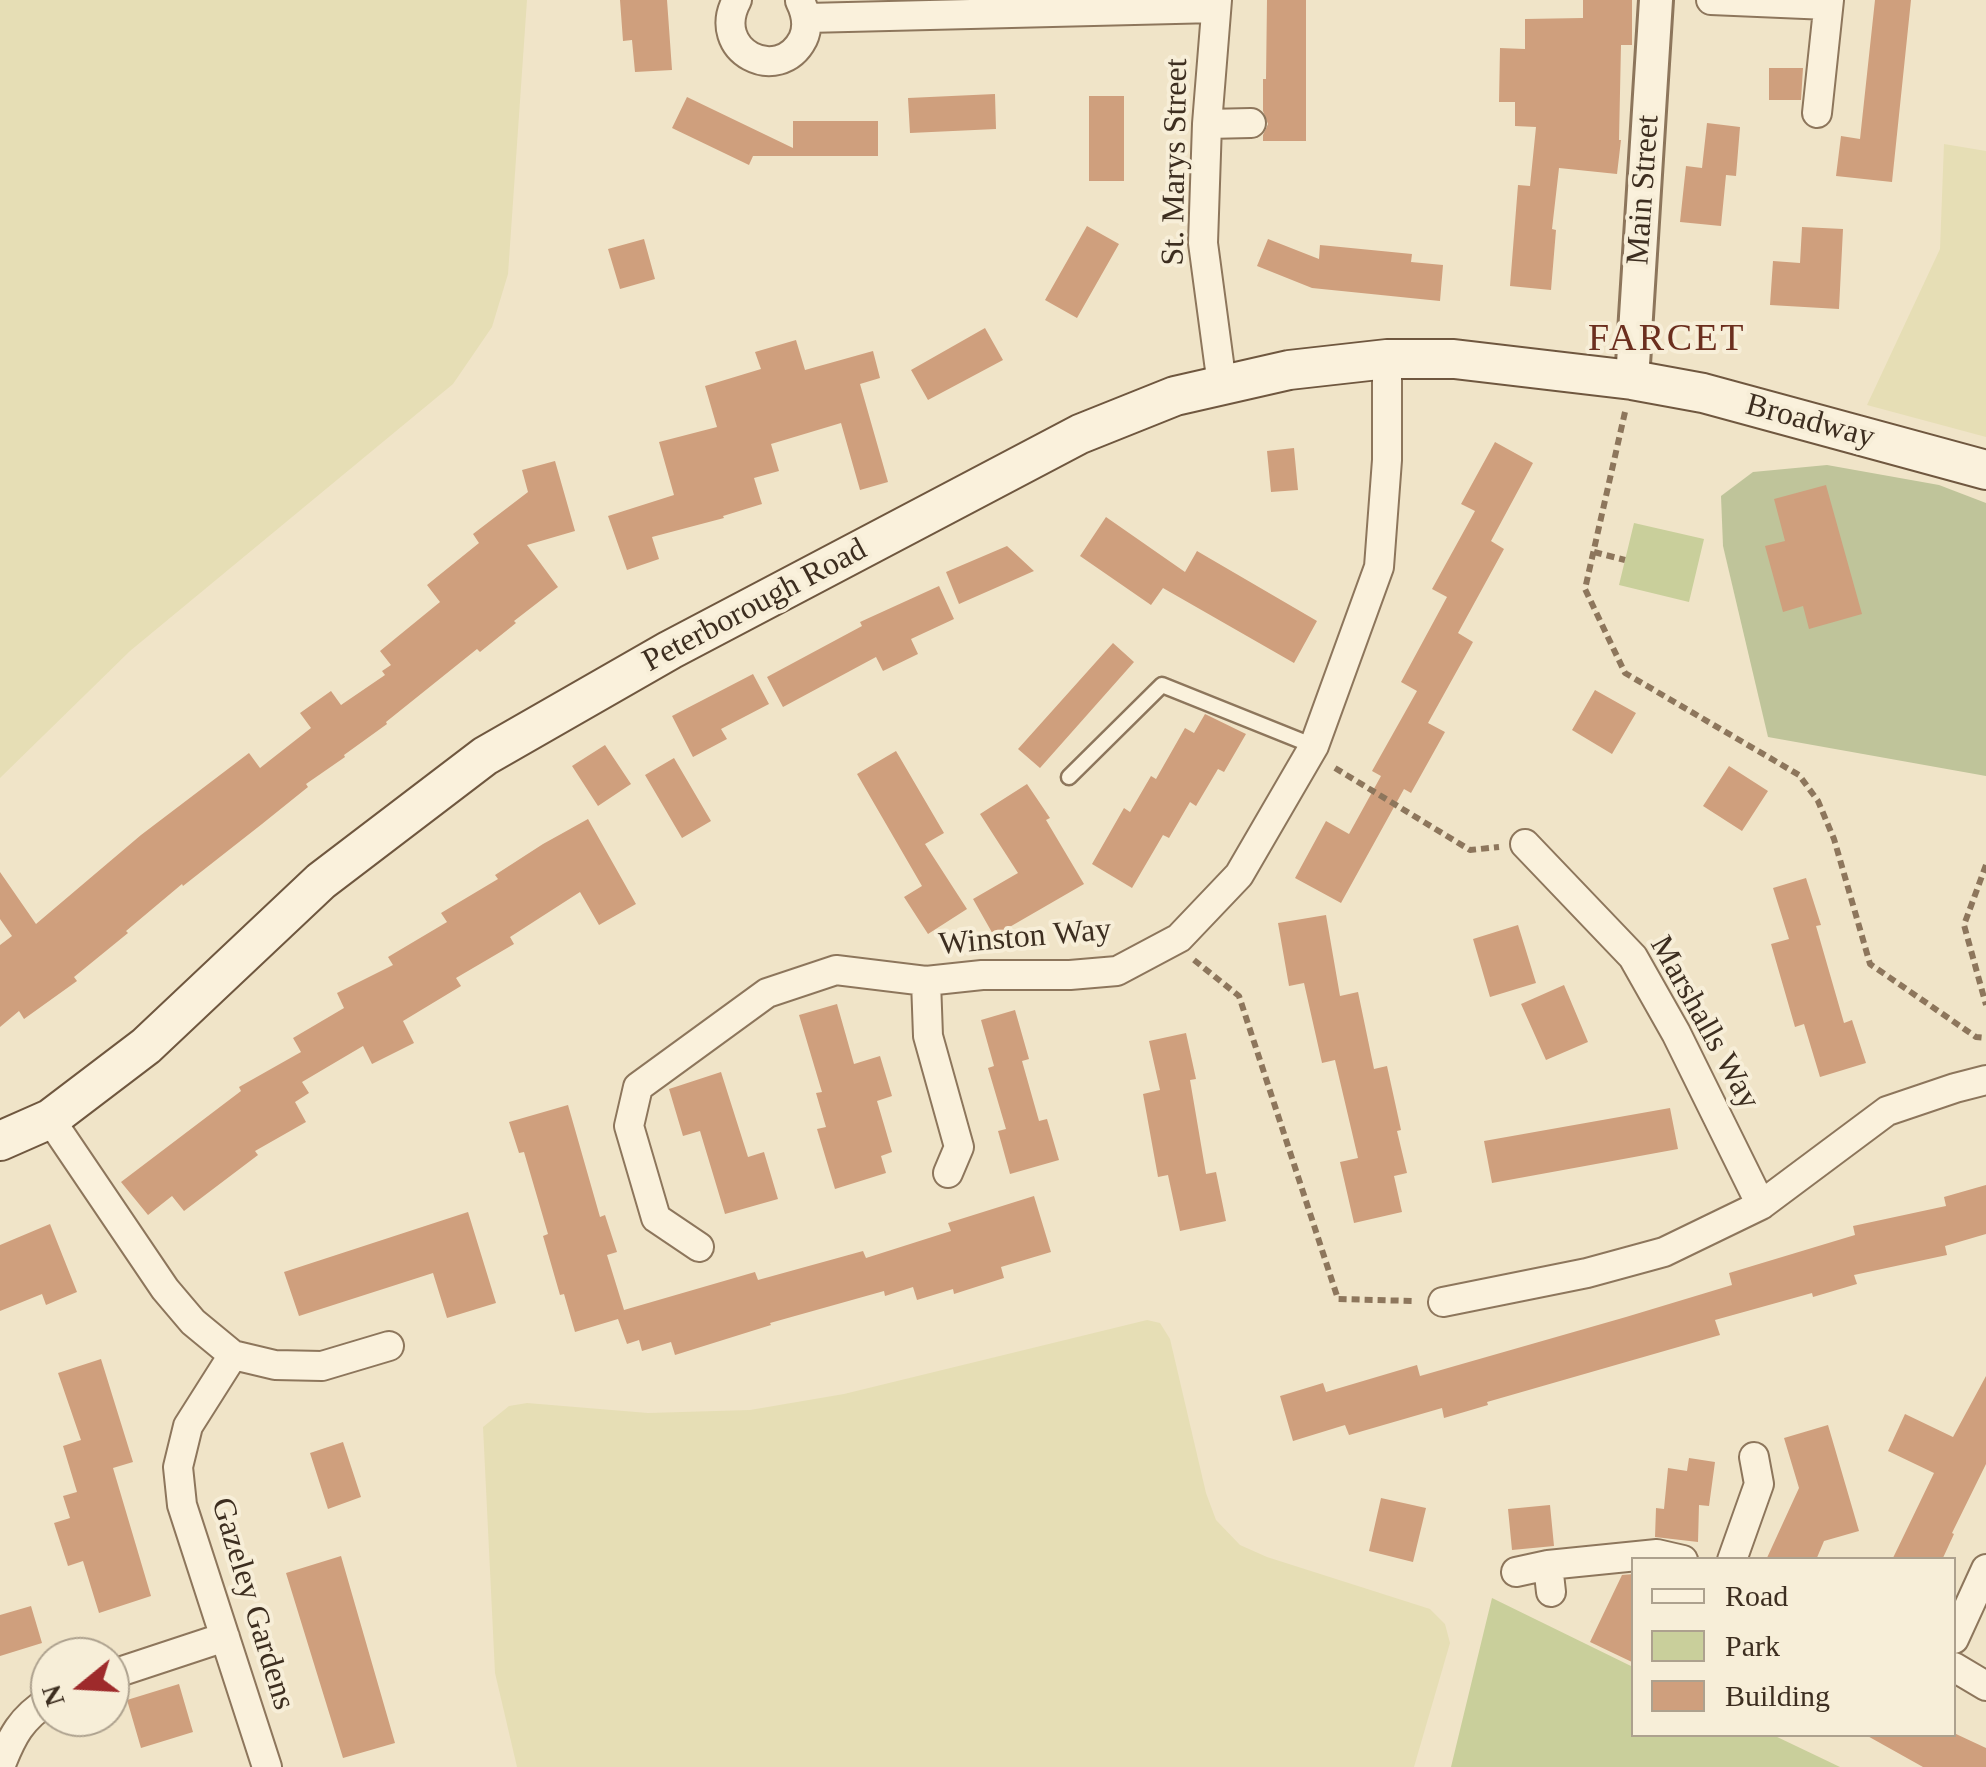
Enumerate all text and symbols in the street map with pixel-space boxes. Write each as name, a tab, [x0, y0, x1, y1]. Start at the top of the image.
street label: St. Marys Street	[1155, 58, 1197, 266]
street label: Main Street	[1620, 114, 1668, 266]
district label: FARCET	[1588, 317, 1746, 363]
street label: Broadway	[1742, 386, 1878, 458]
street label: Peterborough Road	[637, 531, 873, 681]
street label: Winston Way	[937, 911, 1113, 965]
street label: Marshalls Way	[1641, 930, 1767, 1116]
street label: Gazeley Gardens	[202, 1493, 302, 1715]
legend	[1631, 1557, 1956, 1737]
text: Road	[1725, 1579, 1788, 1612]
text: Park	[1725, 1629, 1780, 1662]
north arrow	[30, 1637, 130, 1737]
text: Building	[1725, 1679, 1830, 1712]
text: N	[35, 1681, 71, 1710]

